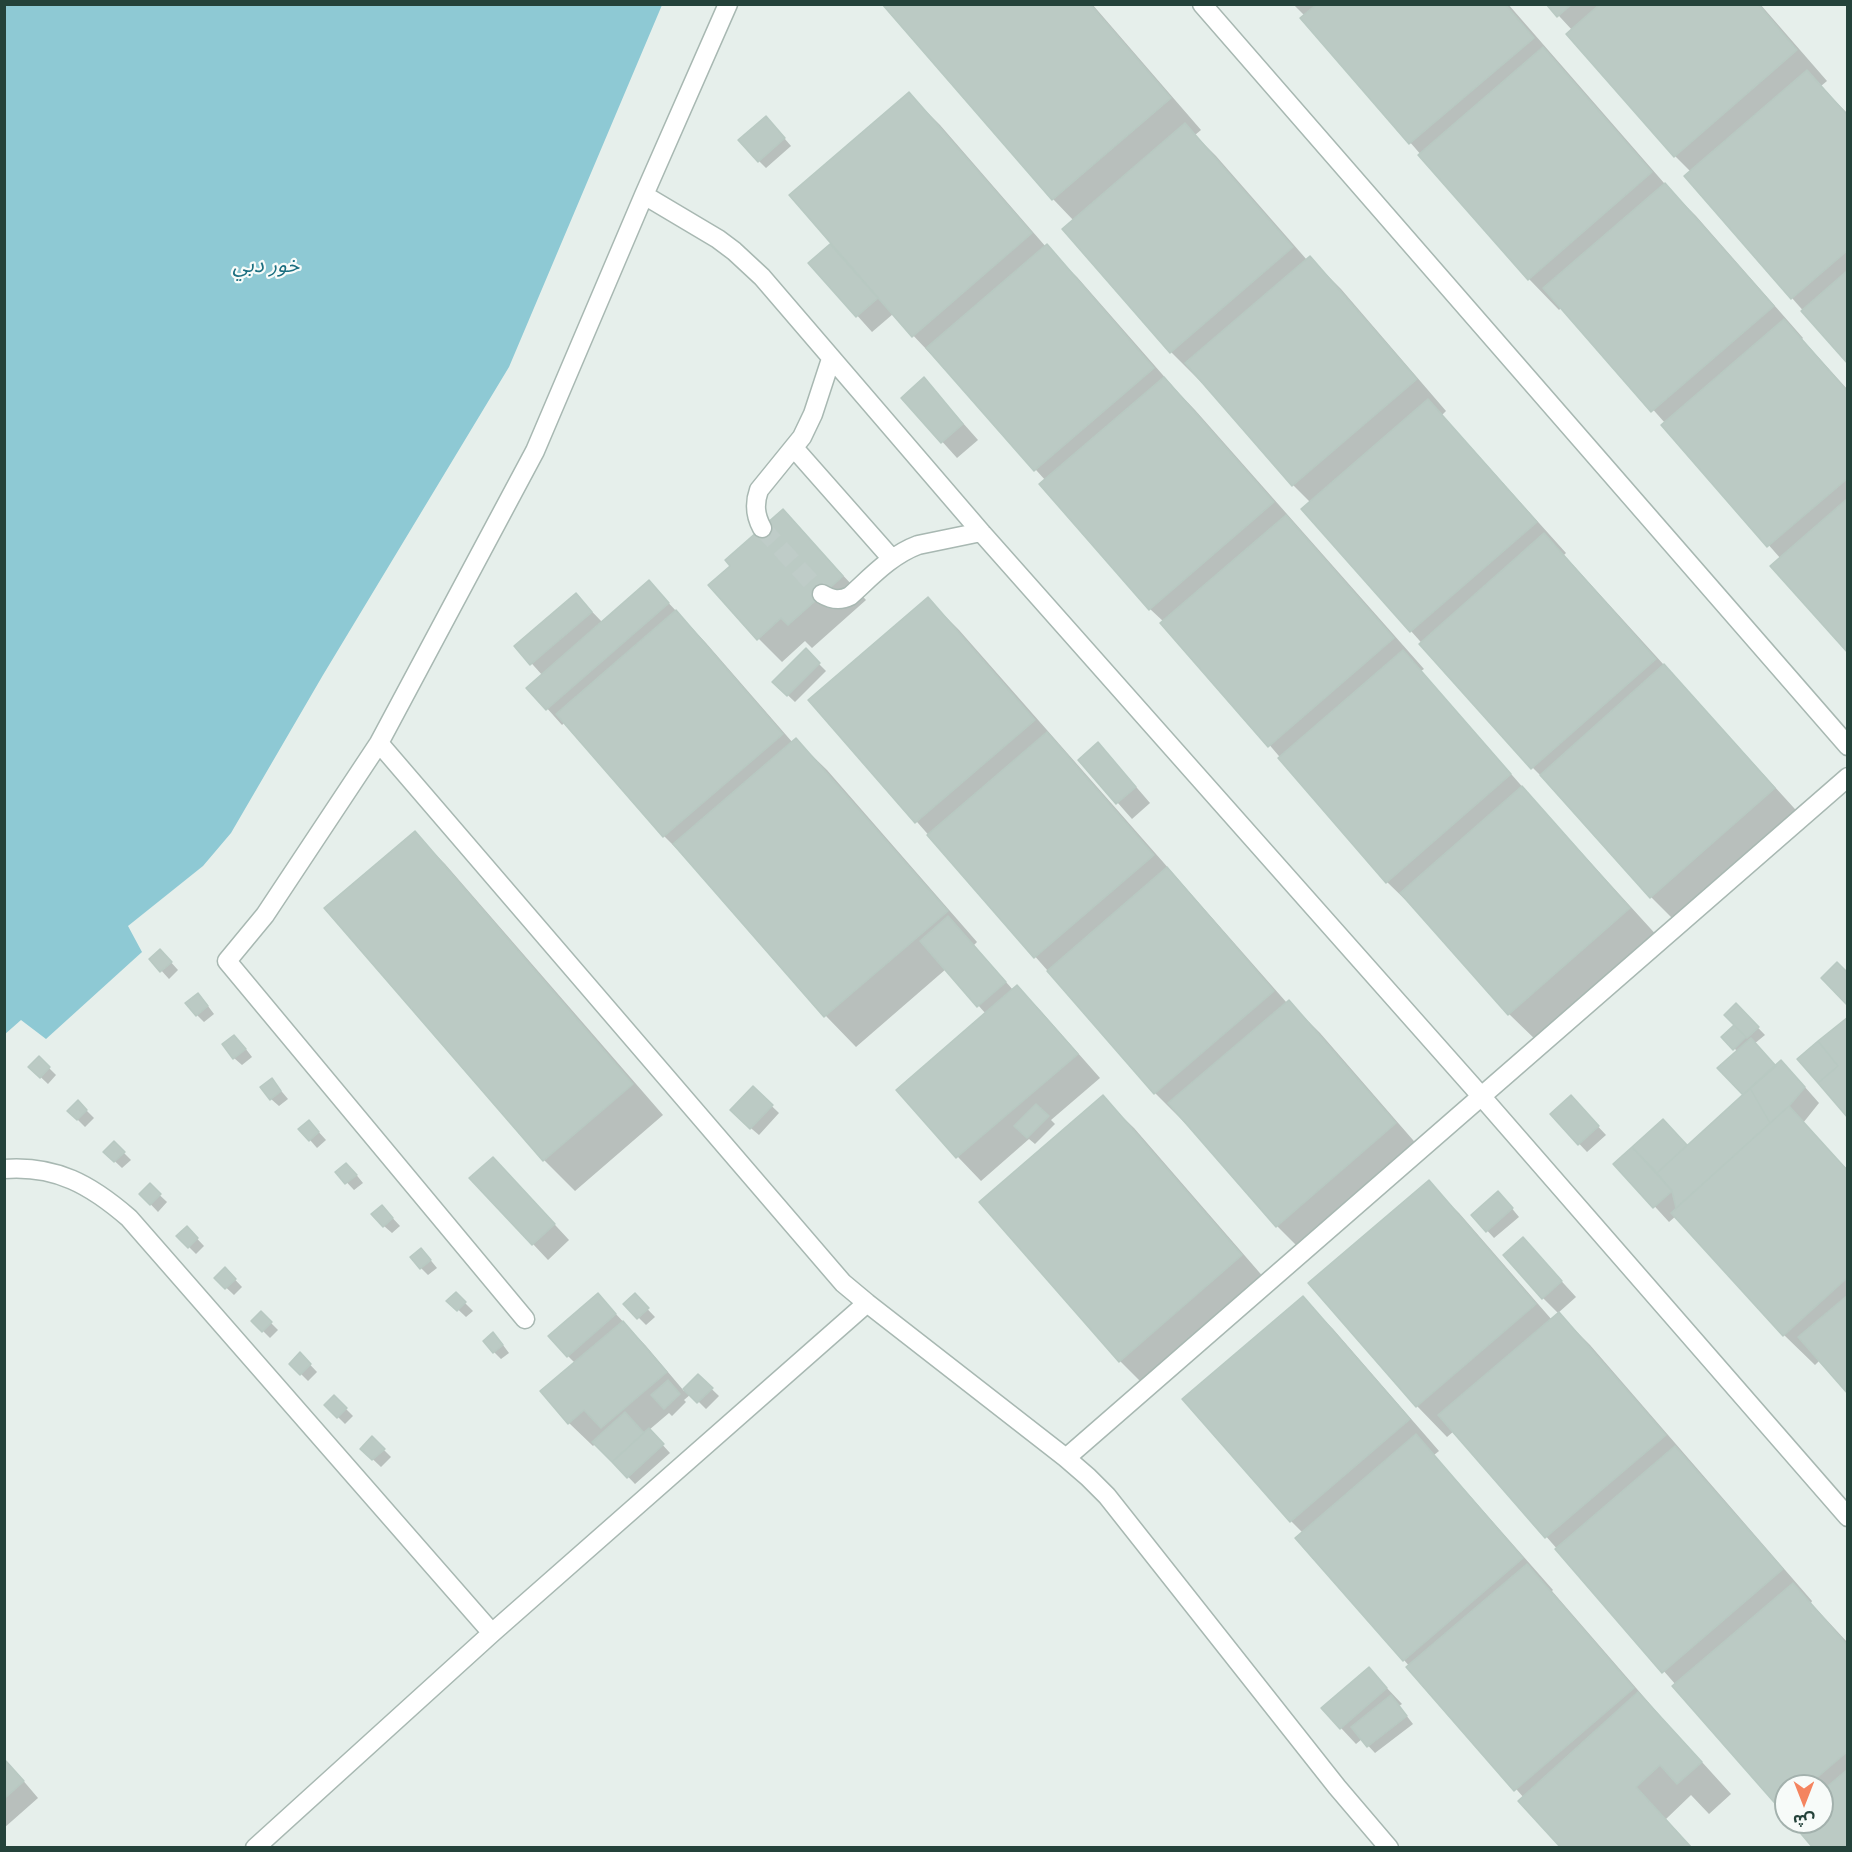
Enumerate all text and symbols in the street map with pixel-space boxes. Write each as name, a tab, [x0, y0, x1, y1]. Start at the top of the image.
water label: خور دبي	[233, 253, 299, 279]
north arrow	[1774, 1774, 1834, 1834]
text: ش	[1793, 1812, 1815, 1829]

